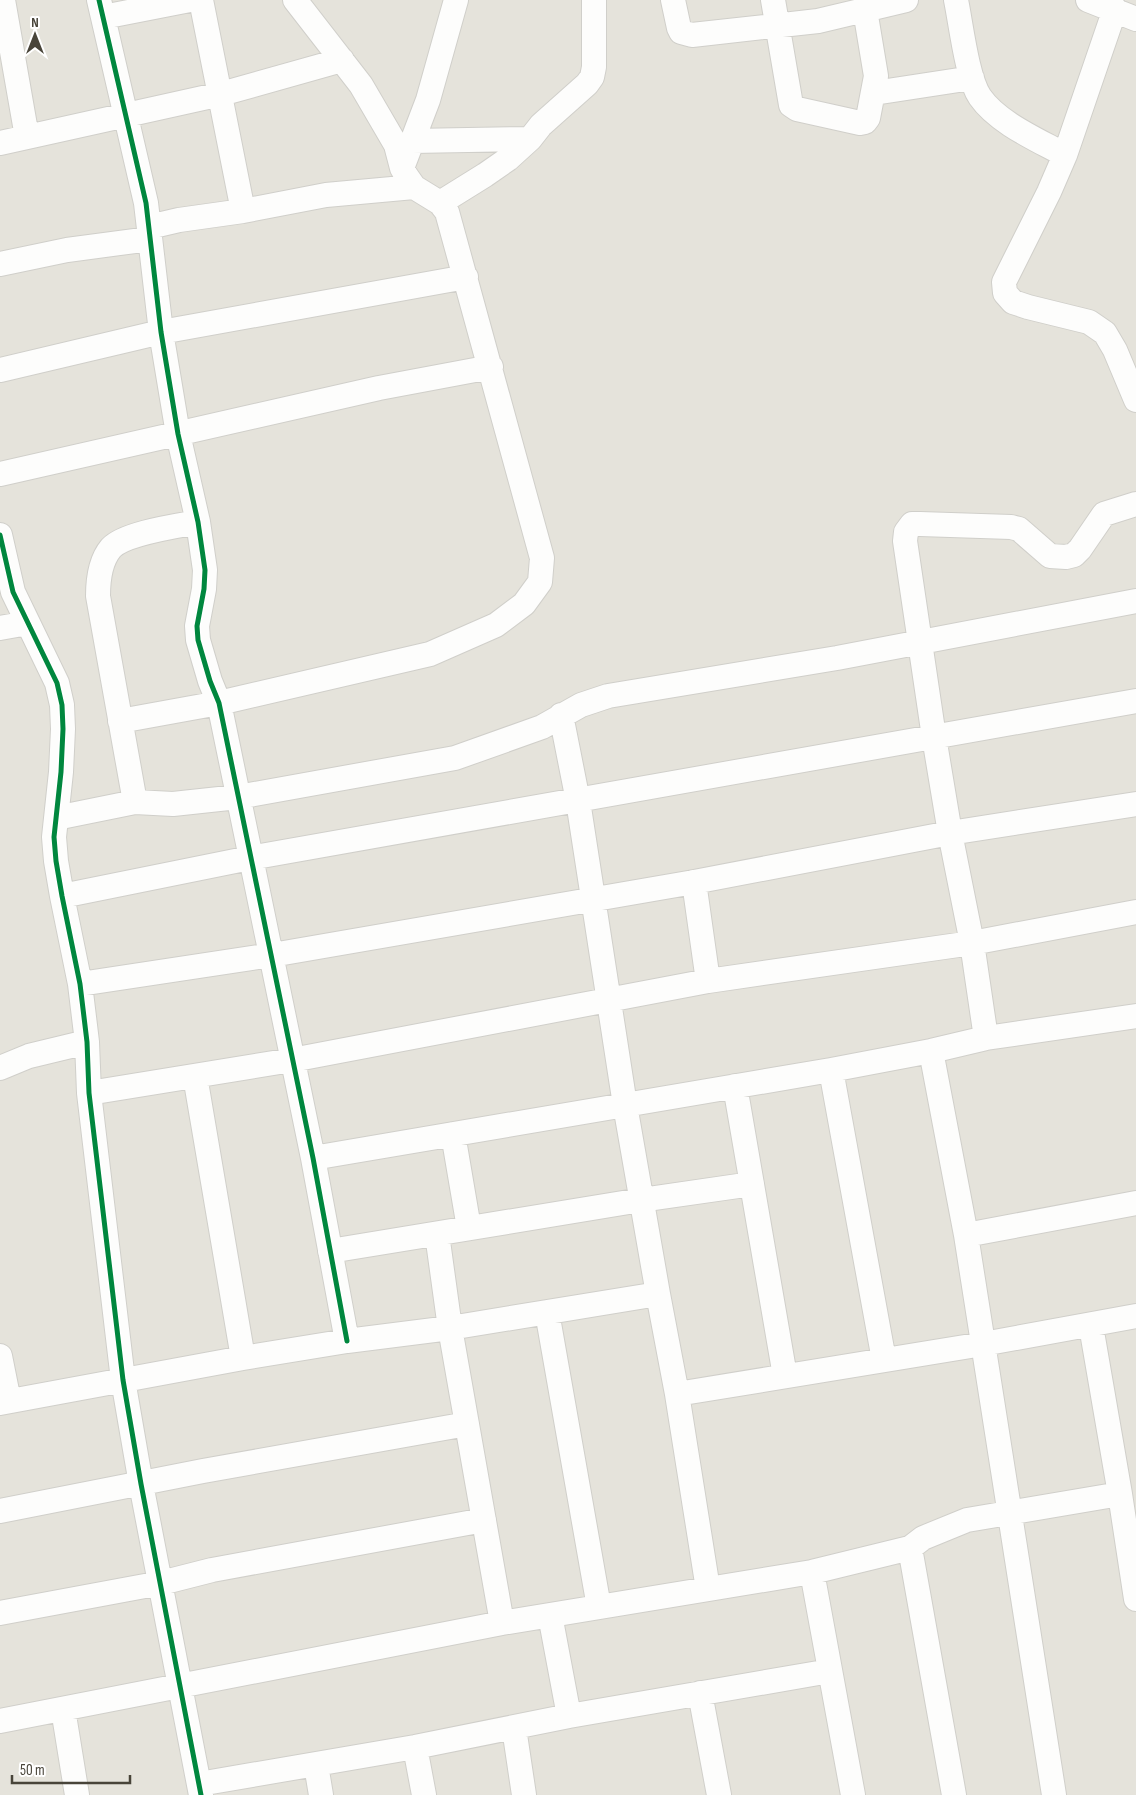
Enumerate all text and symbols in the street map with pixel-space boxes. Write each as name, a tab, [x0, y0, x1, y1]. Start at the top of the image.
north arrow	[10, 10, 60, 60]
text: N	[31, 14, 39, 31]
scale bar	[12, 1752, 130, 1784]
text: 50 m	[20, 1761, 45, 1780]

